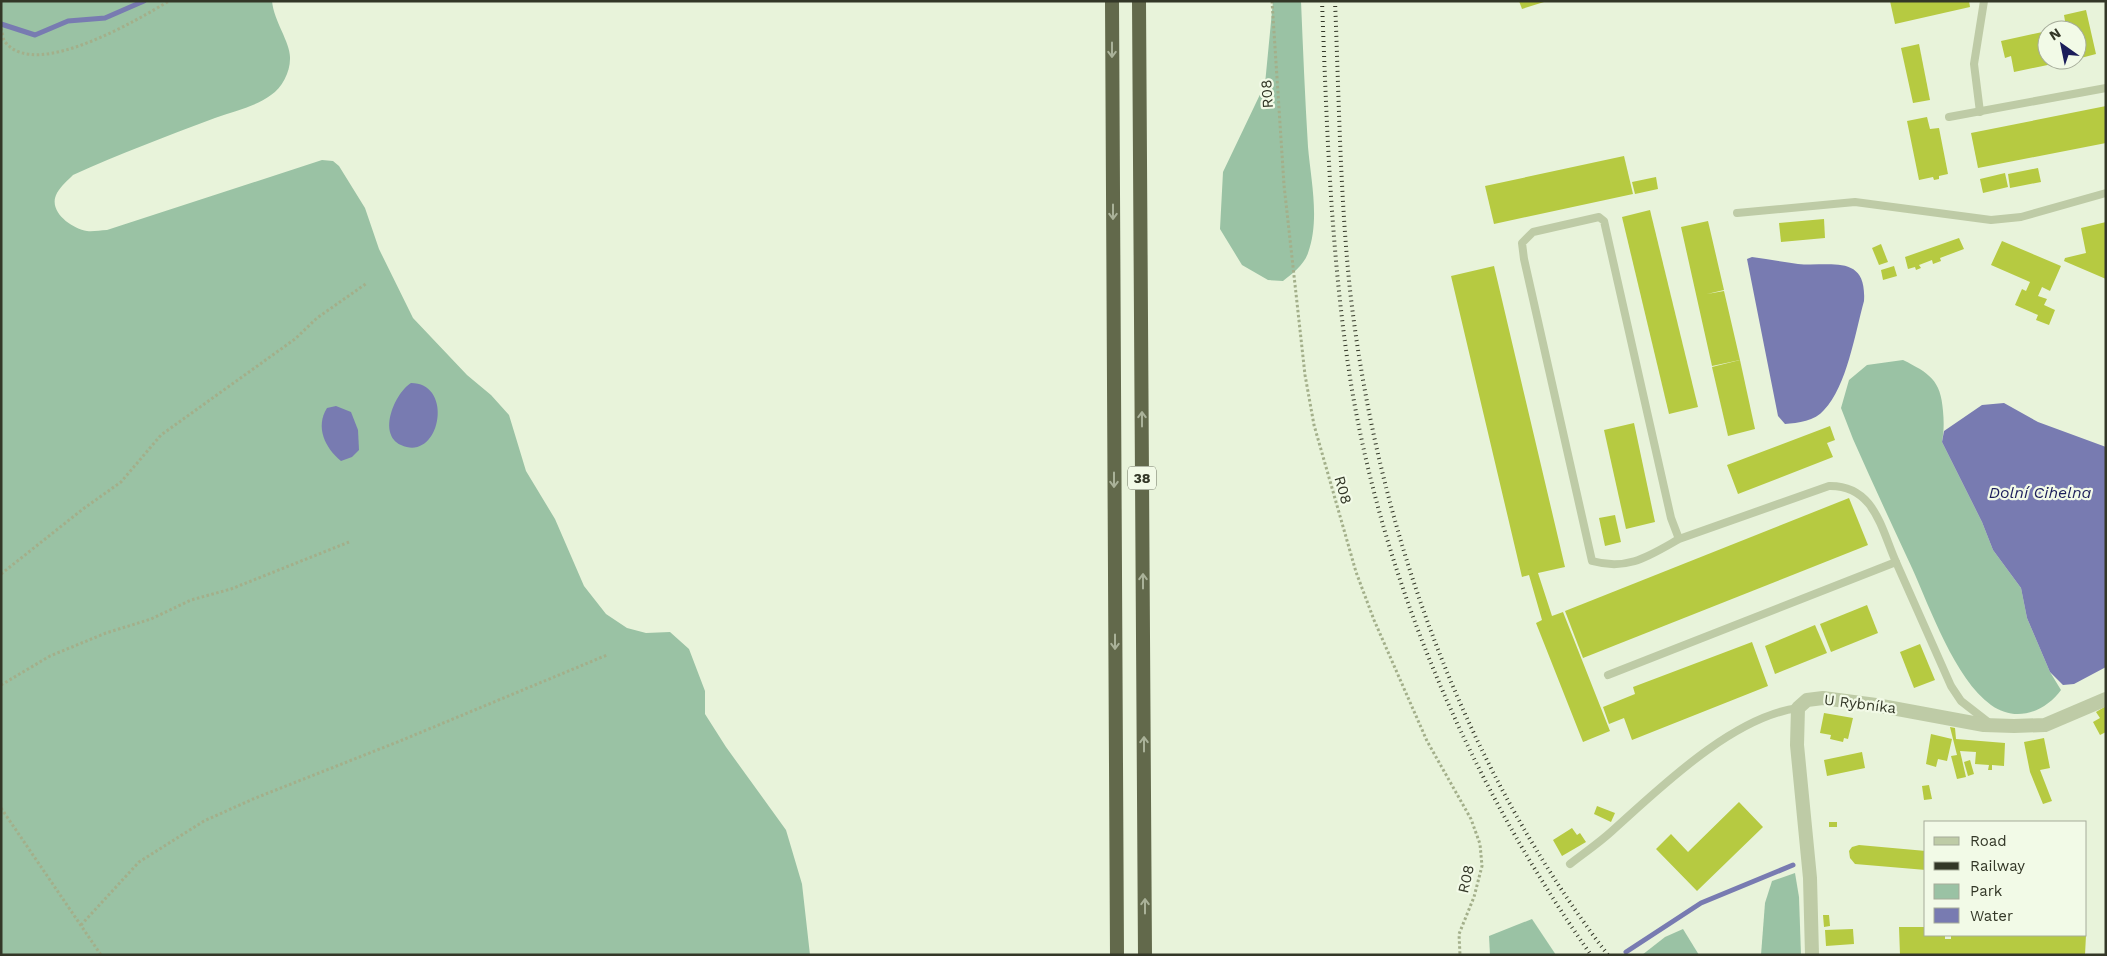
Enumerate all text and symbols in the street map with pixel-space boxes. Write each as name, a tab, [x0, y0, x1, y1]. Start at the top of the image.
north arrow	[2037, 20, 2087, 70]
text: N	[2046, 25, 2064, 44]
one-way arrow	[1107, 42, 1117, 58]
street label: R08	[1257, 79, 1277, 109]
one-way arrow	[1108, 204, 1118, 220]
one-way arrow	[1137, 411, 1147, 427]
road number: 38	[1128, 466, 1156, 489]
one-way arrow	[1109, 472, 1119, 488]
street label: R08	[1330, 474, 1356, 506]
water label: Dolní Cihelna	[1989, 483, 2091, 502]
one-way arrow	[1138, 573, 1148, 590]
one-way arrow	[1110, 634, 1120, 650]
street label: U Rybníka	[1823, 691, 1898, 717]
one-way arrow	[1139, 736, 1149, 752]
legend	[1924, 821, 2087, 936]
text: Road	[1970, 832, 2007, 850]
text: Railway	[1970, 857, 2025, 875]
street label: R08	[1454, 863, 1478, 895]
text: Park	[1970, 882, 2003, 900]
one-way arrow	[1140, 898, 1150, 914]
text: Water	[1970, 907, 2013, 925]

